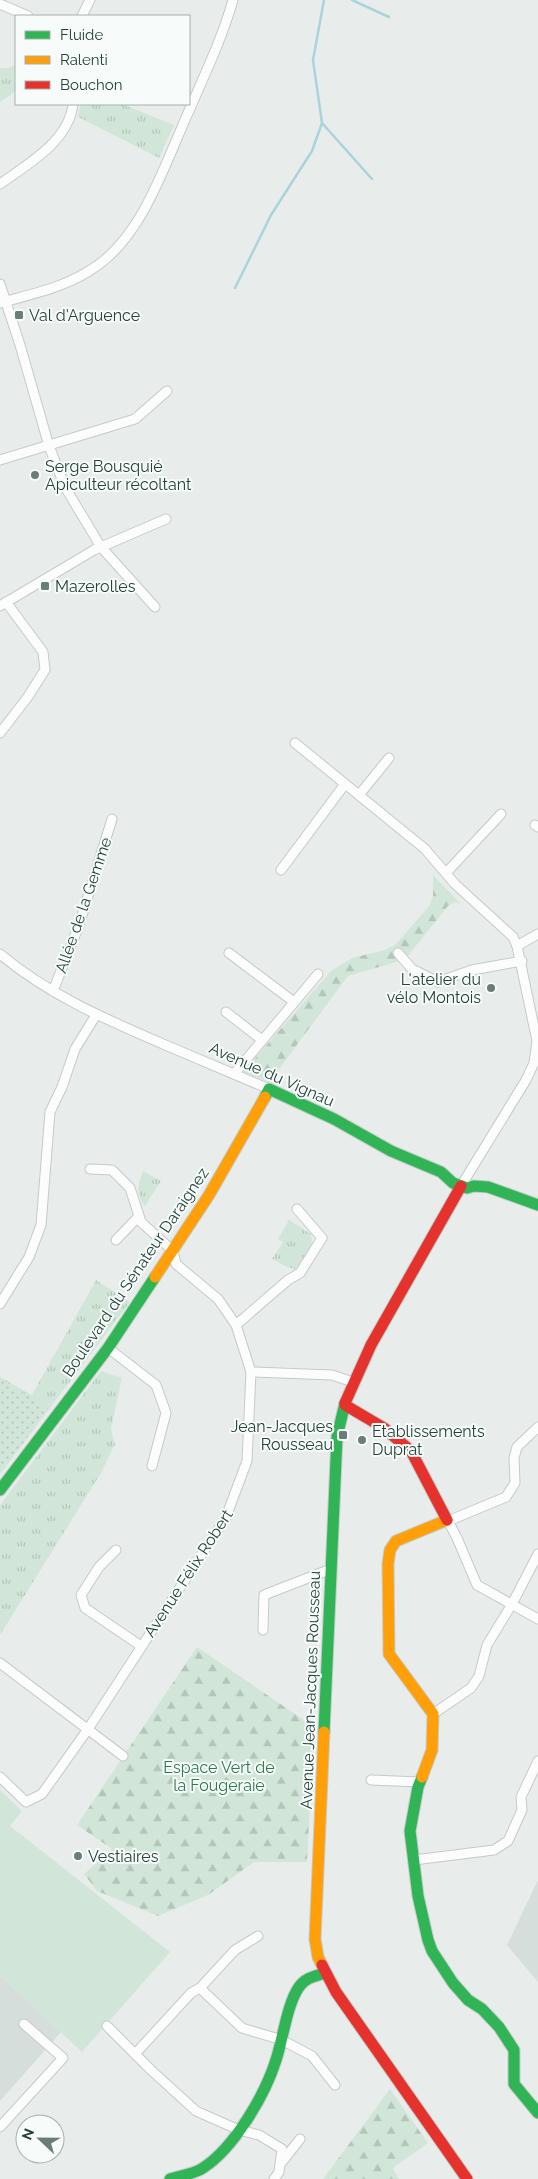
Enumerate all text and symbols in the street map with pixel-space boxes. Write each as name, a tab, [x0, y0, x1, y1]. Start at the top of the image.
legend	[15, 15, 190, 105]
text: Fluide	[60, 26, 103, 44]
text: Ralenti	[60, 51, 108, 69]
text: Bouchon	[60, 76, 122, 94]
place label: Val d'Arguence	[29, 306, 140, 325]
marker: Val d'Arguence	[13, 309, 25, 321]
place label: Serge Bousquié Apiculteur récoltant	[45, 457, 192, 494]
marker: Serge Bousquié Apiculteur récoltant	[29, 469, 41, 481]
place label: Mazerolles	[55, 577, 136, 596]
marker: Mazerolles	[39, 580, 51, 592]
street label: Allée de la Gemme	[51, 835, 116, 976]
place label: L'atelier du vélo Montois	[387, 970, 481, 1007]
marker: L'atelier du vélo Montois	[485, 982, 497, 994]
street label: Avenue du Vignau	[206, 1038, 337, 1111]
street label: Boulevard du Sénateur Daraignez	[58, 1164, 213, 1380]
place label: Jean-Jacques Rousseau	[231, 1417, 333, 1454]
place label: Etablissements Duprat	[372, 1422, 485, 1459]
marker: Jean-Jacques Rousseau	[337, 1429, 349, 1441]
marker: Etablissements Duprat	[356, 1434, 368, 1446]
street label: Avenue Félix Robert	[140, 1505, 237, 1641]
street label: Avenue Jean-Jacques Rousseau	[297, 1571, 324, 1810]
park label: Espace Vert de la Fougeraie	[163, 1758, 275, 1795]
place label: Vestiaires	[88, 1847, 159, 1866]
marker: Vestiaires	[72, 1850, 84, 1862]
north arrow	[15, 2114, 65, 2164]
text: N	[19, 2126, 37, 2142]

